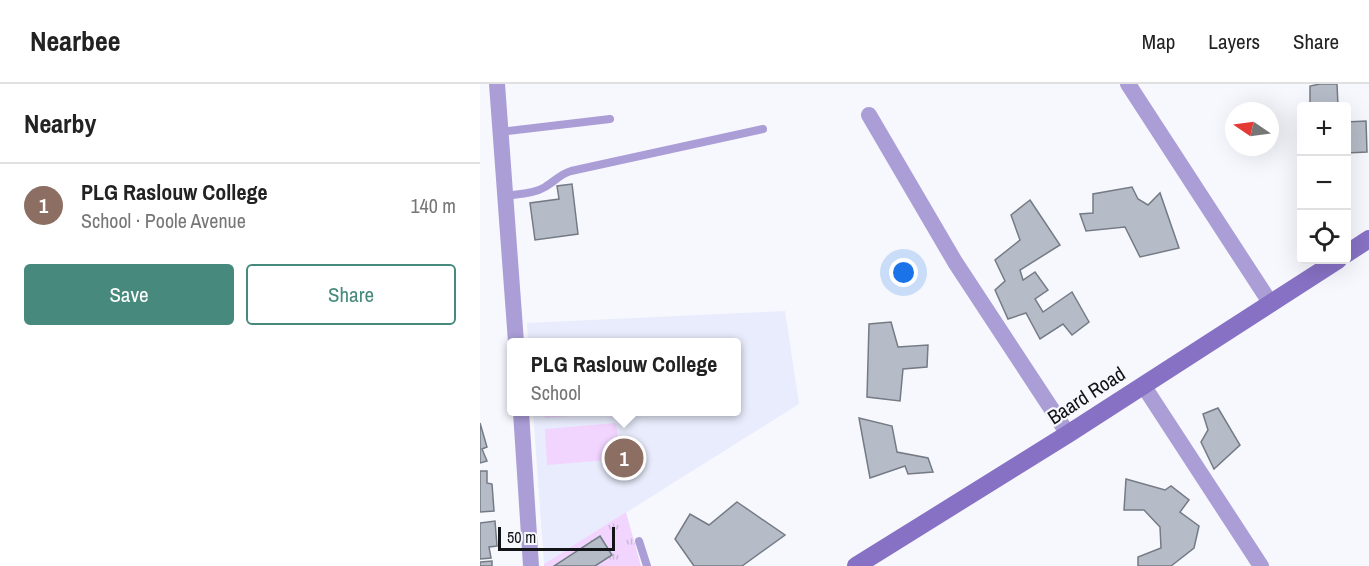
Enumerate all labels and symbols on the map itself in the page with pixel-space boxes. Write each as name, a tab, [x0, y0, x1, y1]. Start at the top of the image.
north arrow	[1225, 102, 1279, 156]
your location	[889, 258, 918, 287]
street label: Baard Road	[1042, 360, 1130, 430]
pin: 1	[604, 436, 644, 481]
scale bar	[498, 524, 615, 552]

